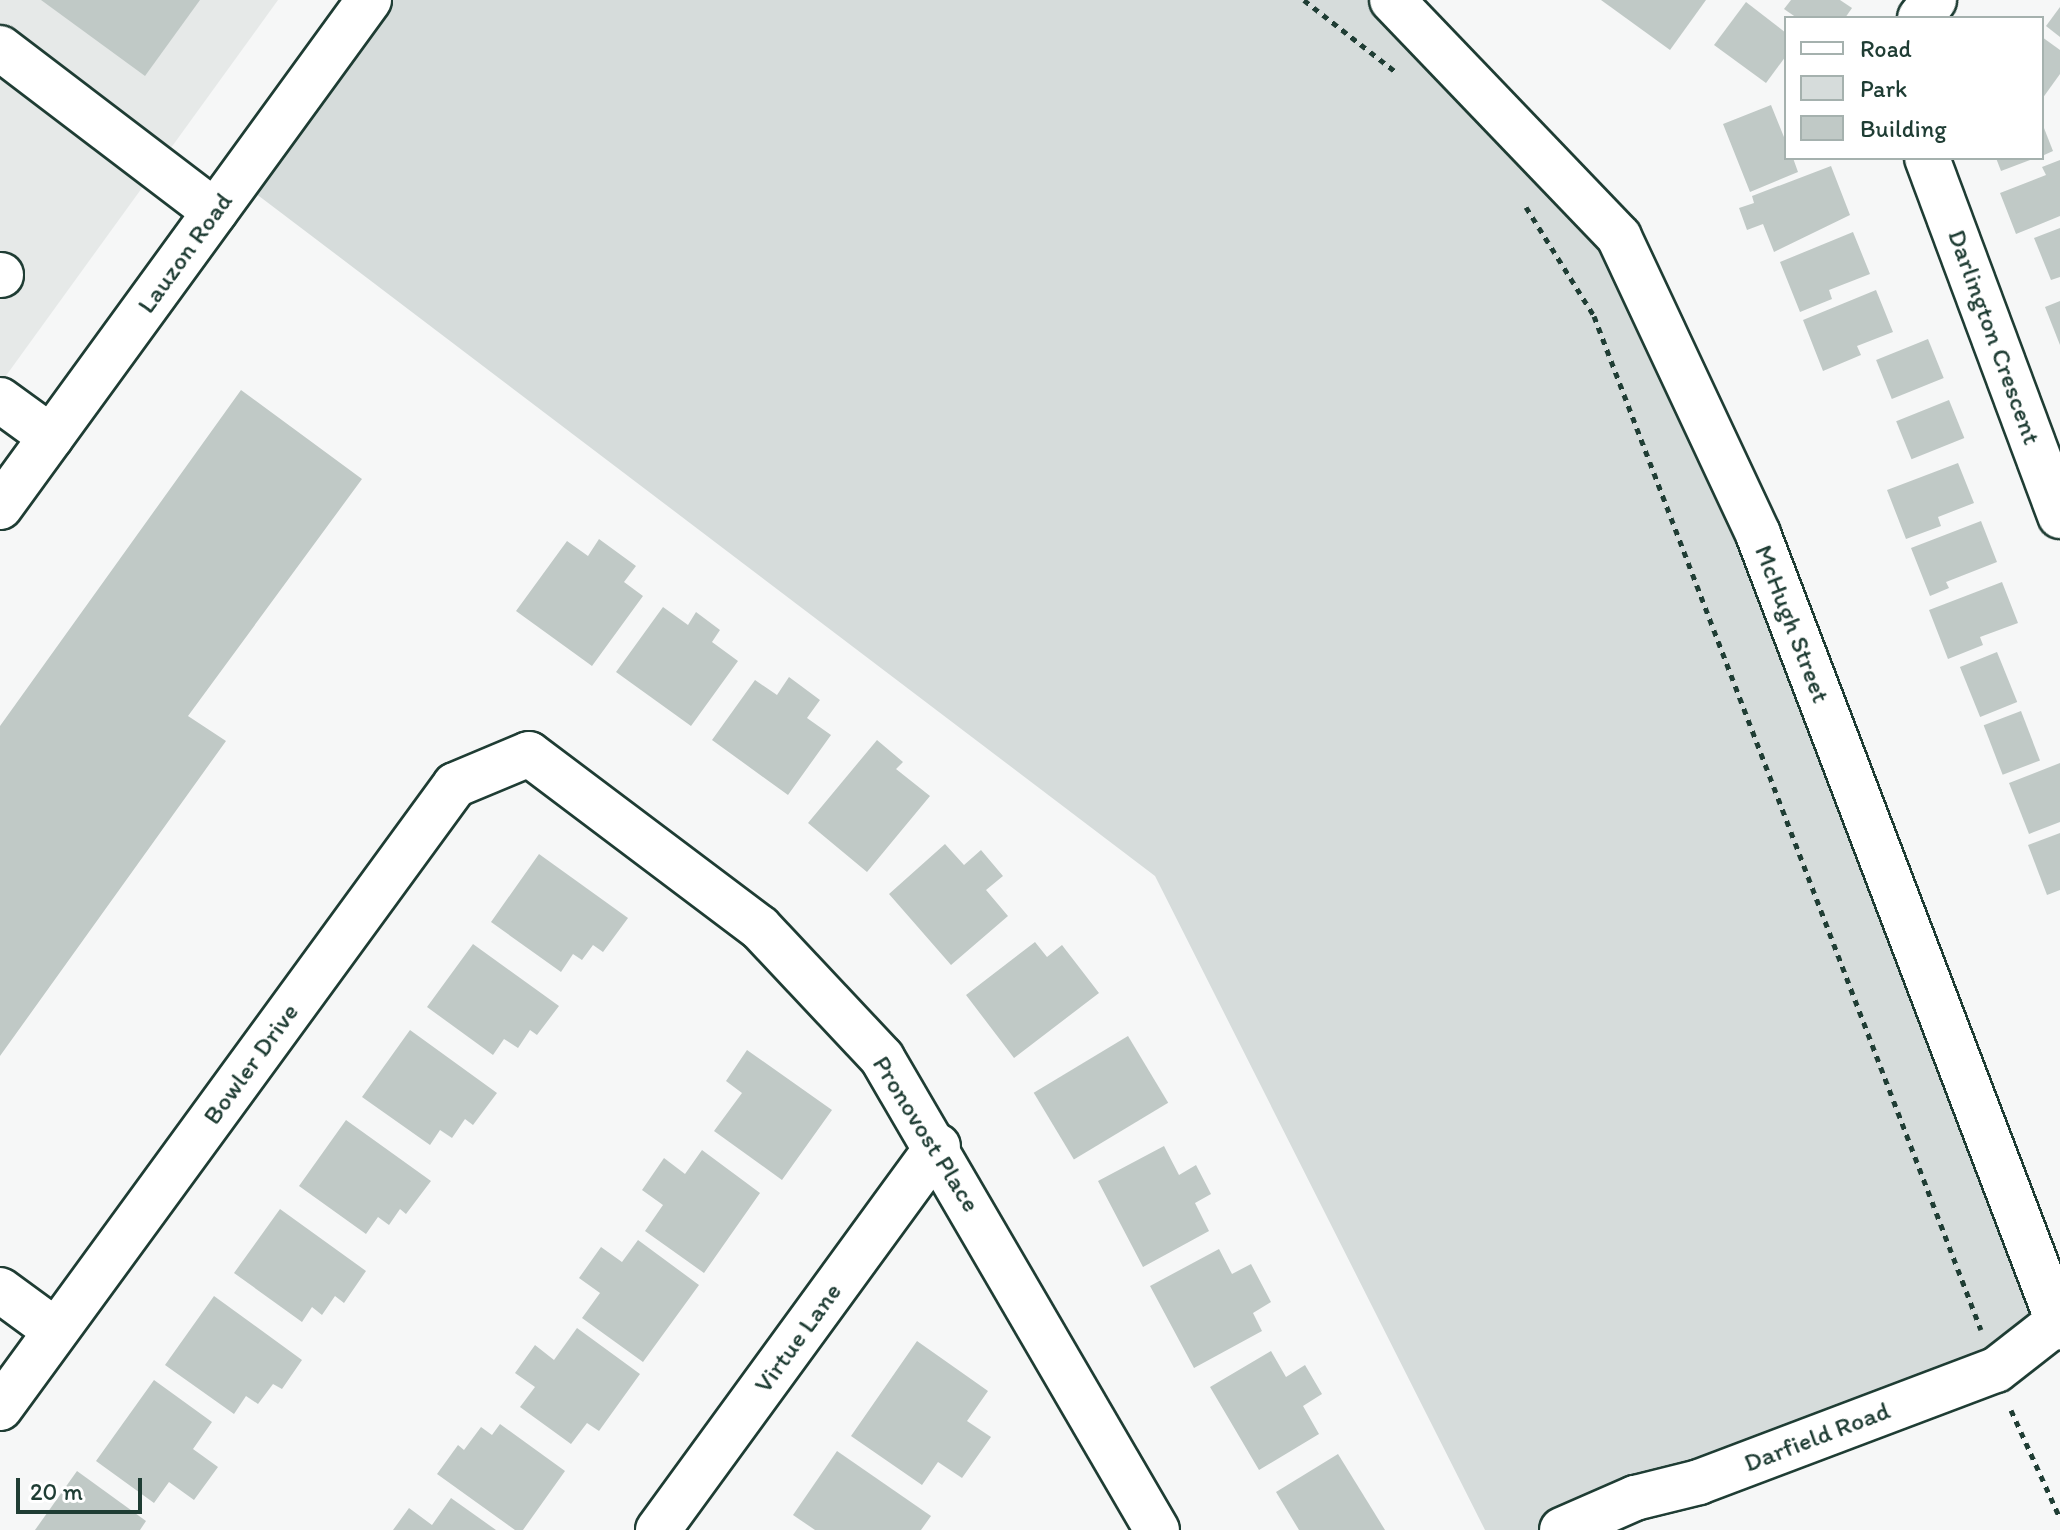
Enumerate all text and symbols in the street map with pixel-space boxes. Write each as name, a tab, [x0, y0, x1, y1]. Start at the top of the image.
legend	[1784, 16, 2044, 160]
text: Road	[1860, 34, 1912, 63]
text: Park	[1860, 74, 1907, 103]
text: Building	[1860, 114, 1947, 143]
street label: Lauzon Road	[131, 186, 239, 320]
street label: Darlington Crescent	[1941, 225, 2047, 449]
street label: McHugh Street	[1748, 541, 1836, 707]
street label: Bowler Drive	[197, 997, 305, 1131]
street label: Pronovost Place	[866, 1050, 986, 1218]
street label: Virtue Lane	[748, 1277, 848, 1399]
street label: Darfield Road	[1740, 1395, 1894, 1479]
scale bar	[20, 1462, 146, 1512]
text: 20 m	[30, 1477, 83, 1506]

